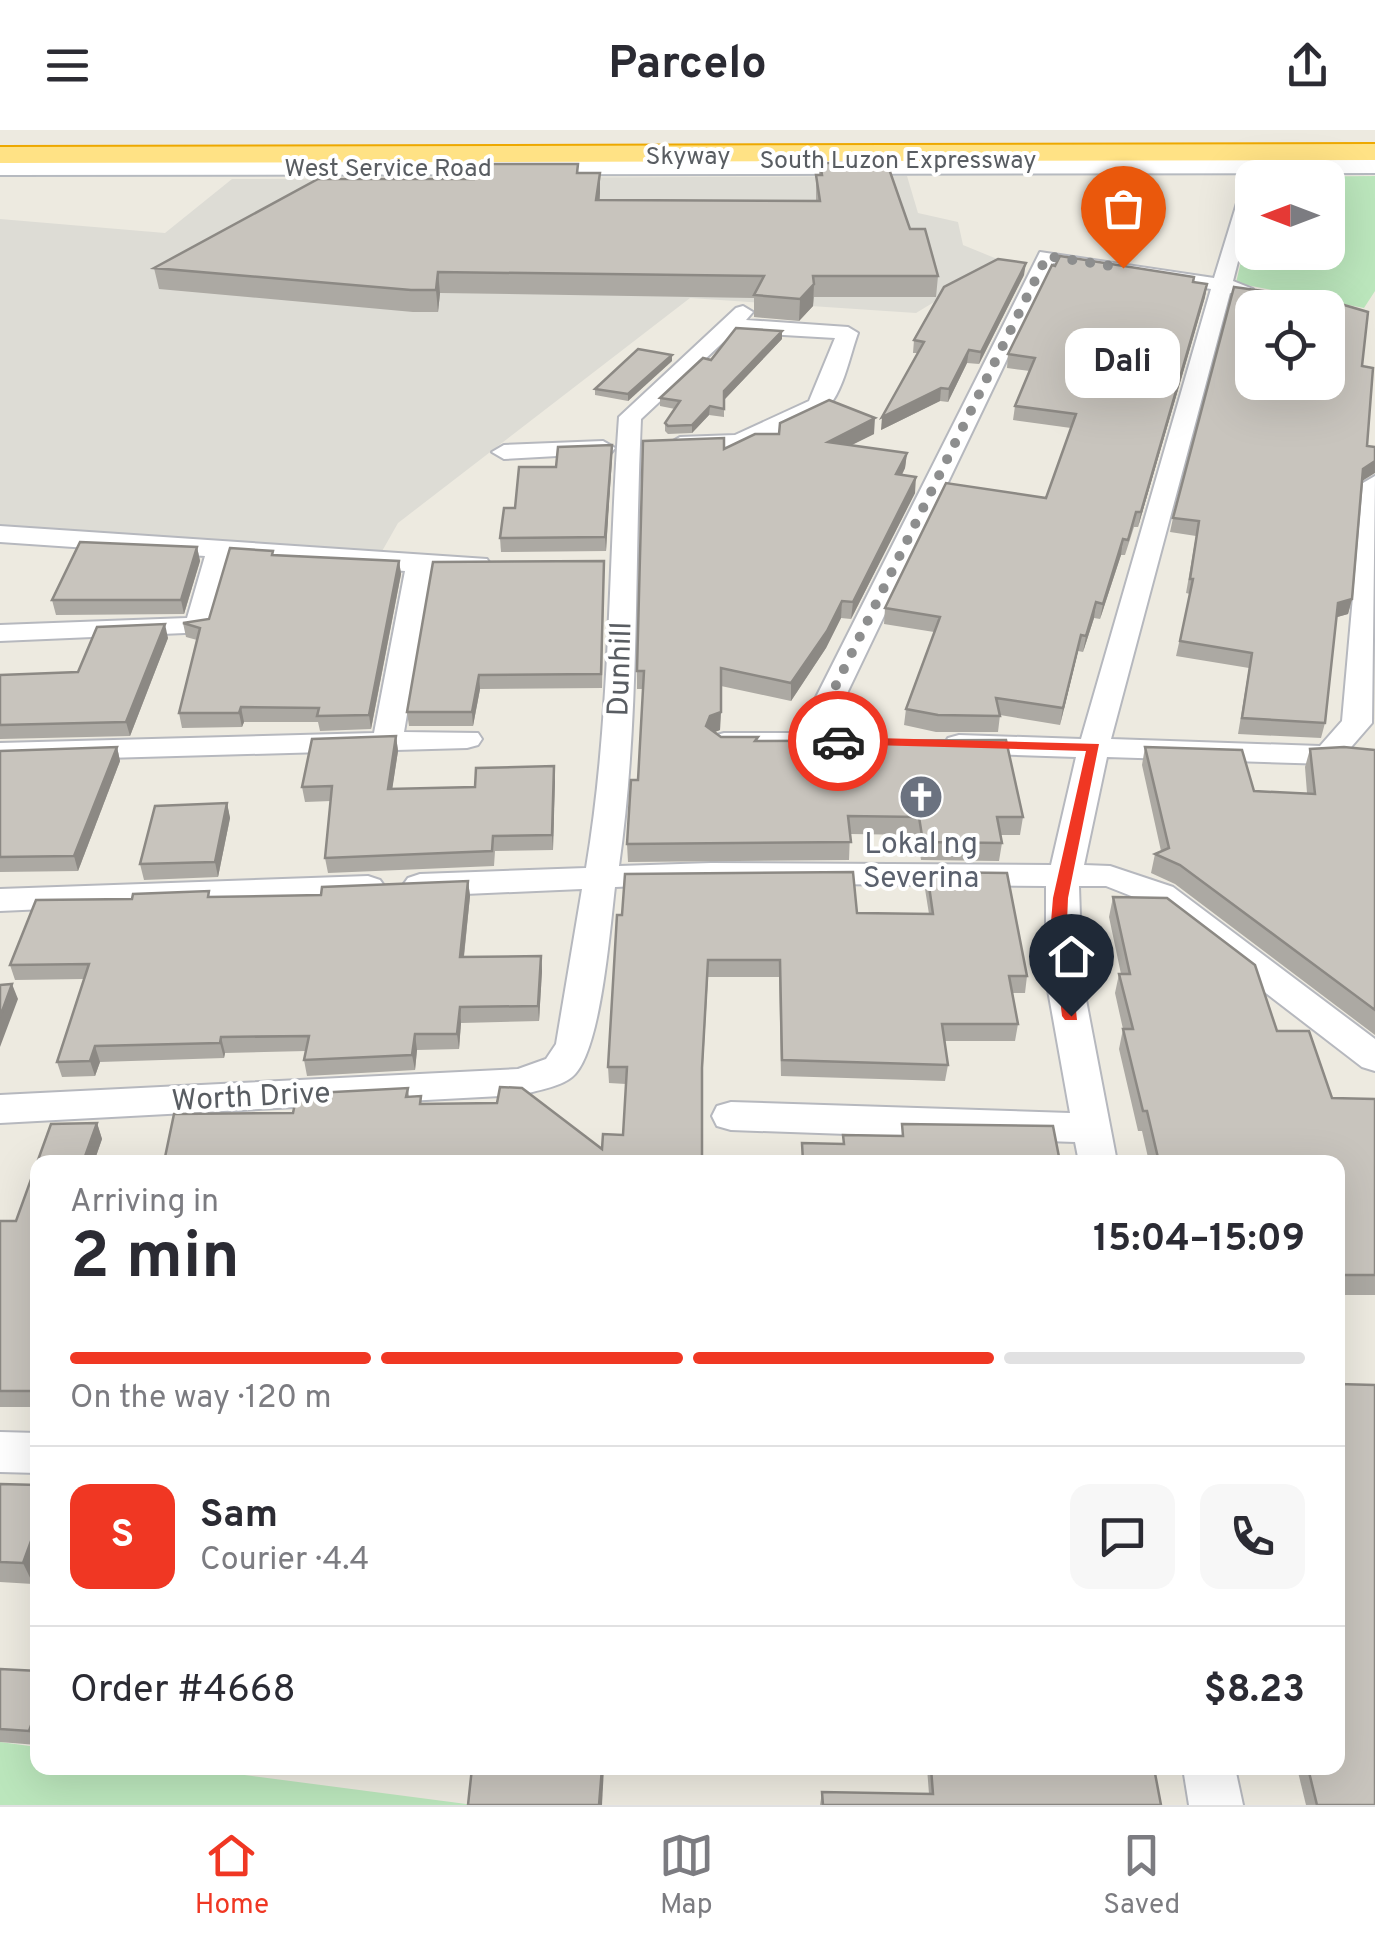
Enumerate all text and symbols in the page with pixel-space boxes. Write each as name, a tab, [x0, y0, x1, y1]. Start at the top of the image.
text: Parcelo	[608, 37, 767, 94]
icon: menu	[40, 38, 95, 93]
icon: share	[1280, 38, 1335, 93]
street label: Skyway	[645, 142, 731, 174]
street label: South Luzon Expressway	[759, 146, 1037, 178]
street label: West Service Road	[284, 154, 492, 186]
north arrow	[1235, 160, 1345, 270]
map controls	[1235, 160, 1345, 400]
pin	[1081, 166, 1166, 269]
icon: bag	[1096, 181, 1151, 236]
button: locate	[1235, 290, 1345, 400]
callout: Dali	[1066, 328, 1180, 398]
text: Dali	[1093, 343, 1152, 383]
street label: Dunhill	[601, 621, 642, 717]
courier	[788, 691, 888, 791]
icon: car	[811, 714, 866, 769]
church icon: Lokal ng Severina	[898, 774, 944, 820]
place label: Lokal ng Severina	[863, 827, 979, 898]
pin	[1029, 914, 1114, 1017]
icon: home	[1044, 929, 1099, 984]
street label: Worth Drive	[171, 1076, 332, 1121]
text: Arriving in	[70, 1183, 219, 1223]
text: 15:04–15:09	[1093, 1216, 1305, 1265]
text: 2 min	[70, 1219, 240, 1301]
text: On the way · 120 m	[70, 1379, 332, 1419]
button: chat	[1070, 1484, 1175, 1589]
button: phone	[1200, 1484, 1305, 1589]
text: Sam	[200, 1492, 278, 1541]
text: S	[111, 1512, 134, 1561]
text: Courier · 4.4	[200, 1541, 369, 1581]
text: Order #4668	[70, 1667, 296, 1716]
text: $8.23	[1204, 1667, 1305, 1716]
tab: Home	[195, 1828, 269, 1924]
tab: Map	[659, 1828, 714, 1924]
tab: Saved	[1103, 1828, 1180, 1924]

